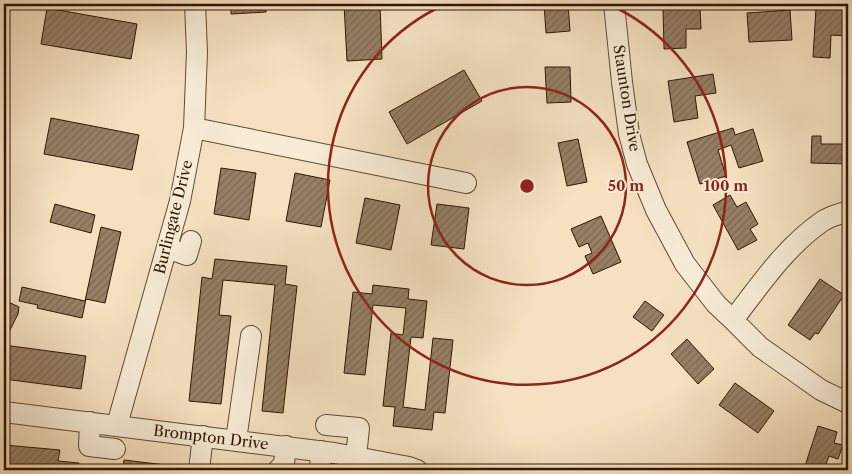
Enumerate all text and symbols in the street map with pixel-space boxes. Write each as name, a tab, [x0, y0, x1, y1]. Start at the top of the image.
street label: Staunton Drive	[609, 43, 645, 153]
street label: Burlingate Drive	[150, 158, 196, 276]
text: 50 m	[608, 176, 644, 195]
text: 100 m	[704, 176, 748, 195]
centre of rings	[518, 177, 536, 195]
street label: Brompton Drive	[152, 421, 270, 453]

